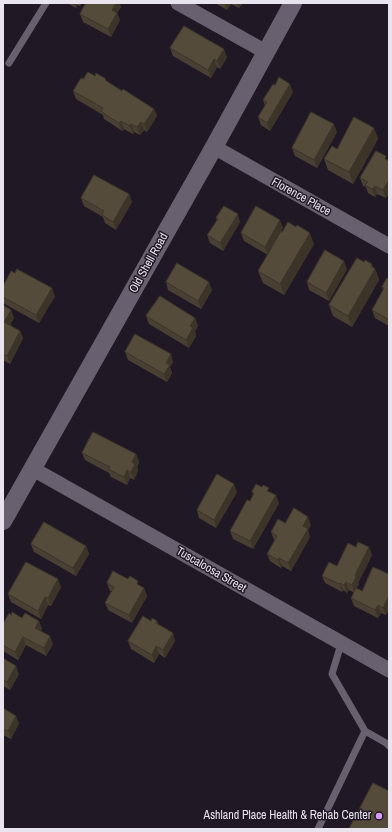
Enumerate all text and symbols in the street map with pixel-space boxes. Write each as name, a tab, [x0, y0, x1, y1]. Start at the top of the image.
street label: Florence Place	[269, 175, 333, 219]
street label: Old Shell Road	[127, 231, 171, 295]
street label: Tuscaloosa Street	[173, 544, 249, 596]
place label: Ashland Place Health & Rehab Center	[204, 809, 371, 823]
marker: Ashland Place Health & Rehab Center	[374, 811, 384, 821]

